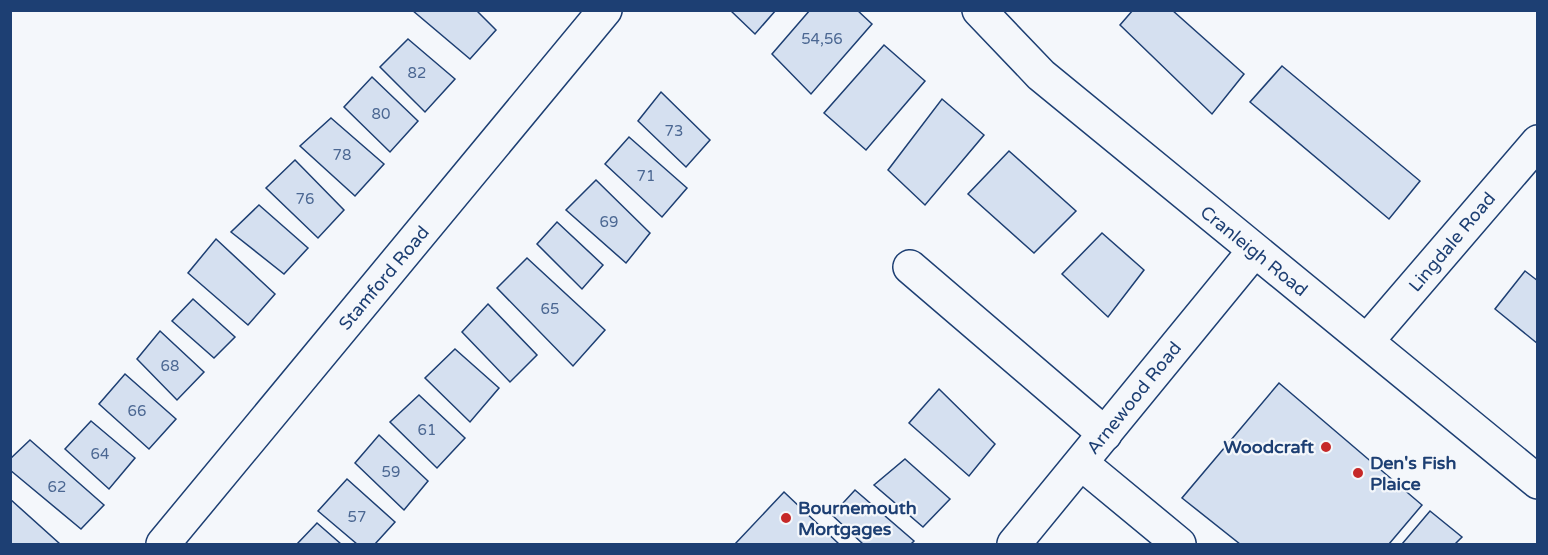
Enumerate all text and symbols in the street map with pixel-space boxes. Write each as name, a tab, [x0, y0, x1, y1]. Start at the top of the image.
house number: 54,56	[801, 30, 843, 48]
house number: 82	[408, 64, 426, 82]
house number: 80	[372, 105, 390, 123]
house number: 73	[665, 122, 683, 140]
house number: 78	[333, 146, 351, 164]
house number: 71	[637, 167, 655, 185]
street label: Lingdale Road	[1404, 188, 1500, 296]
house number: 76	[296, 190, 314, 208]
street label: Cranleigh Road	[1196, 201, 1312, 301]
house number: 69	[600, 213, 618, 231]
street label: Stamford Road	[334, 221, 434, 335]
house number: 65	[541, 300, 559, 318]
street label: Arnewood Road	[1082, 337, 1186, 459]
house number: 68	[161, 357, 179, 375]
house number: 66	[128, 402, 146, 420]
house number: 61	[418, 421, 436, 439]
place label: Woodcraft	[1223, 436, 1314, 458]
marker: Woodcraft	[1319, 440, 1333, 454]
house number: 64	[91, 445, 109, 463]
place label: Den's Fish Plaice	[1370, 452, 1456, 495]
house number: 59	[382, 463, 400, 481]
marker: Den's Fish Plaice	[1351, 466, 1365, 480]
house number: 62	[48, 478, 66, 496]
place label: Bournemouth Mortgages	[798, 497, 917, 540]
house number: 57	[348, 508, 366, 526]
marker: Bournemouth Mortgages	[779, 511, 793, 525]

